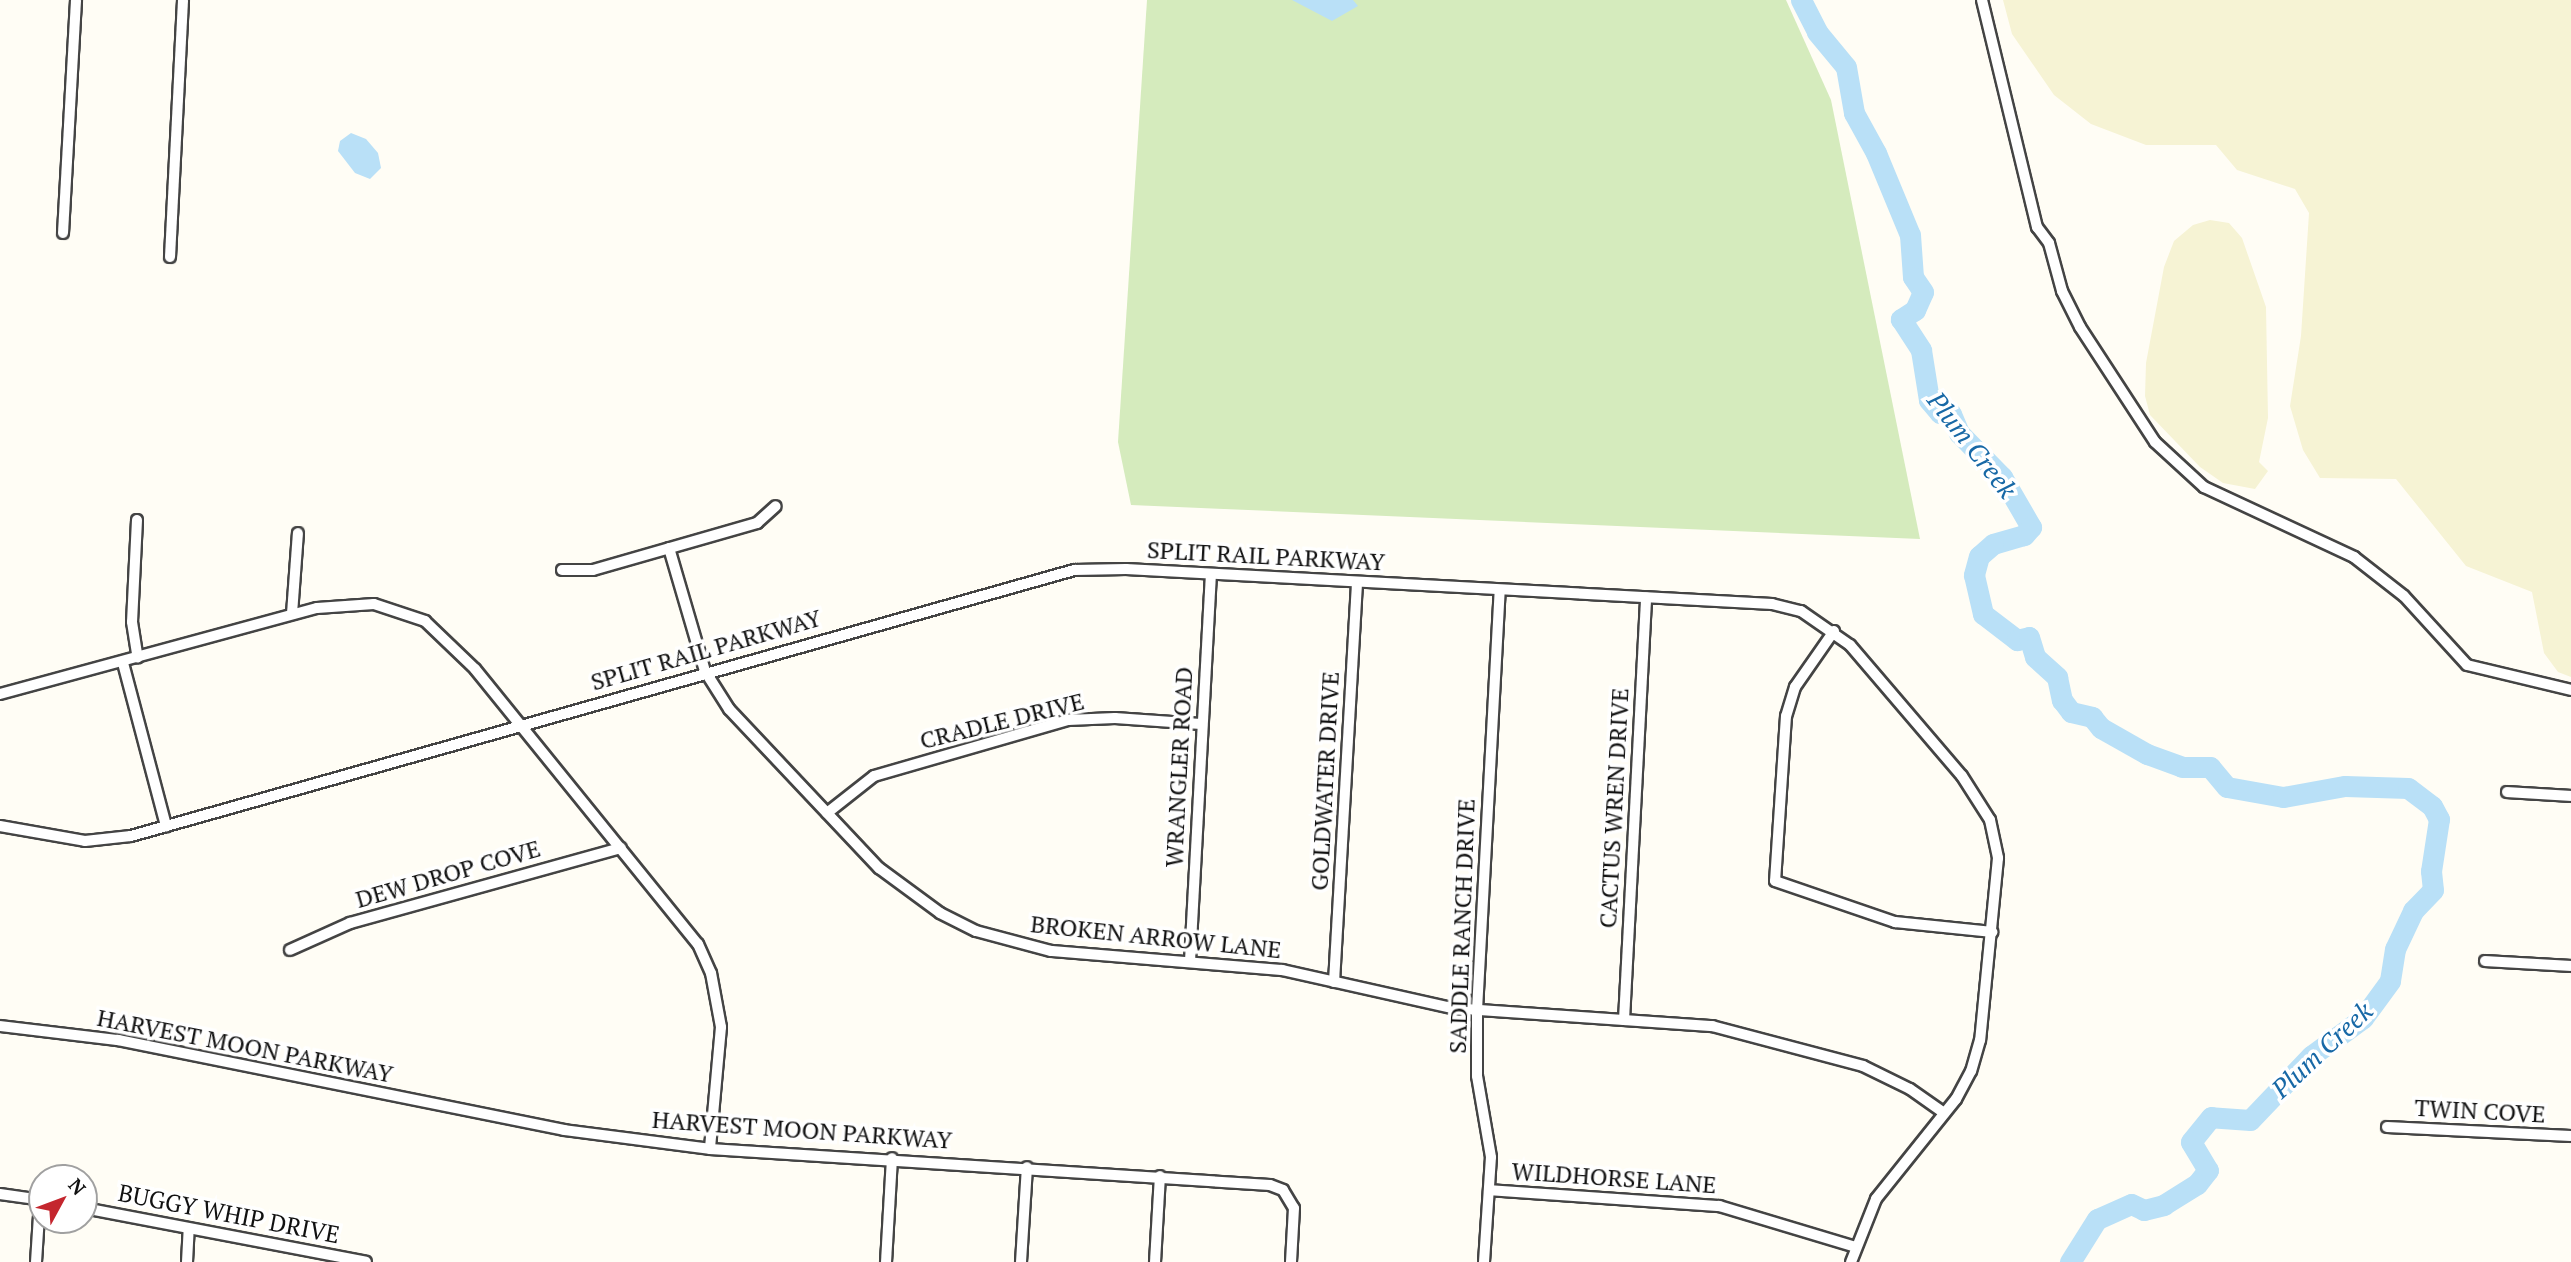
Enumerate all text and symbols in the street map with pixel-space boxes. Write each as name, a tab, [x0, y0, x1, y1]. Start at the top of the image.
water label: Plum Creek	[1921, 386, 2023, 504]
street label: SPLIT RAIL PARKWAY	[1146, 535, 1386, 577]
street label: SPLIT RAIL PARKWAY	[588, 603, 824, 697]
street label: WRANGLER ROAD	[1159, 666, 1199, 868]
street label: GOLDWATER DRIVE	[1305, 671, 1345, 891]
street label: CRADLE DRIVE	[917, 687, 1087, 755]
street label: CACTUS WREN DRIVE	[1593, 687, 1635, 929]
street label: SADDLE RANCH DRIVE	[1443, 798, 1481, 1054]
street label: DEW DROP COVE	[352, 834, 544, 914]
street label: BROKEN ARROW LANE	[1029, 909, 1283, 965]
water label: Plum Creek	[2265, 996, 2379, 1104]
street label: HARVEST MOON PARKWAY	[95, 1003, 395, 1089]
street label: TWIN COVE	[2414, 1093, 2546, 1129]
street label: HARVEST MOON PARKWAY	[651, 1105, 953, 1155]
street label: WILDHORSE LANE	[1511, 1156, 1717, 1200]
north arrow	[28, 1164, 98, 1234]
text: N	[64, 1173, 92, 1200]
street label: BUGGY WHIP DRIVE	[116, 1178, 342, 1250]

